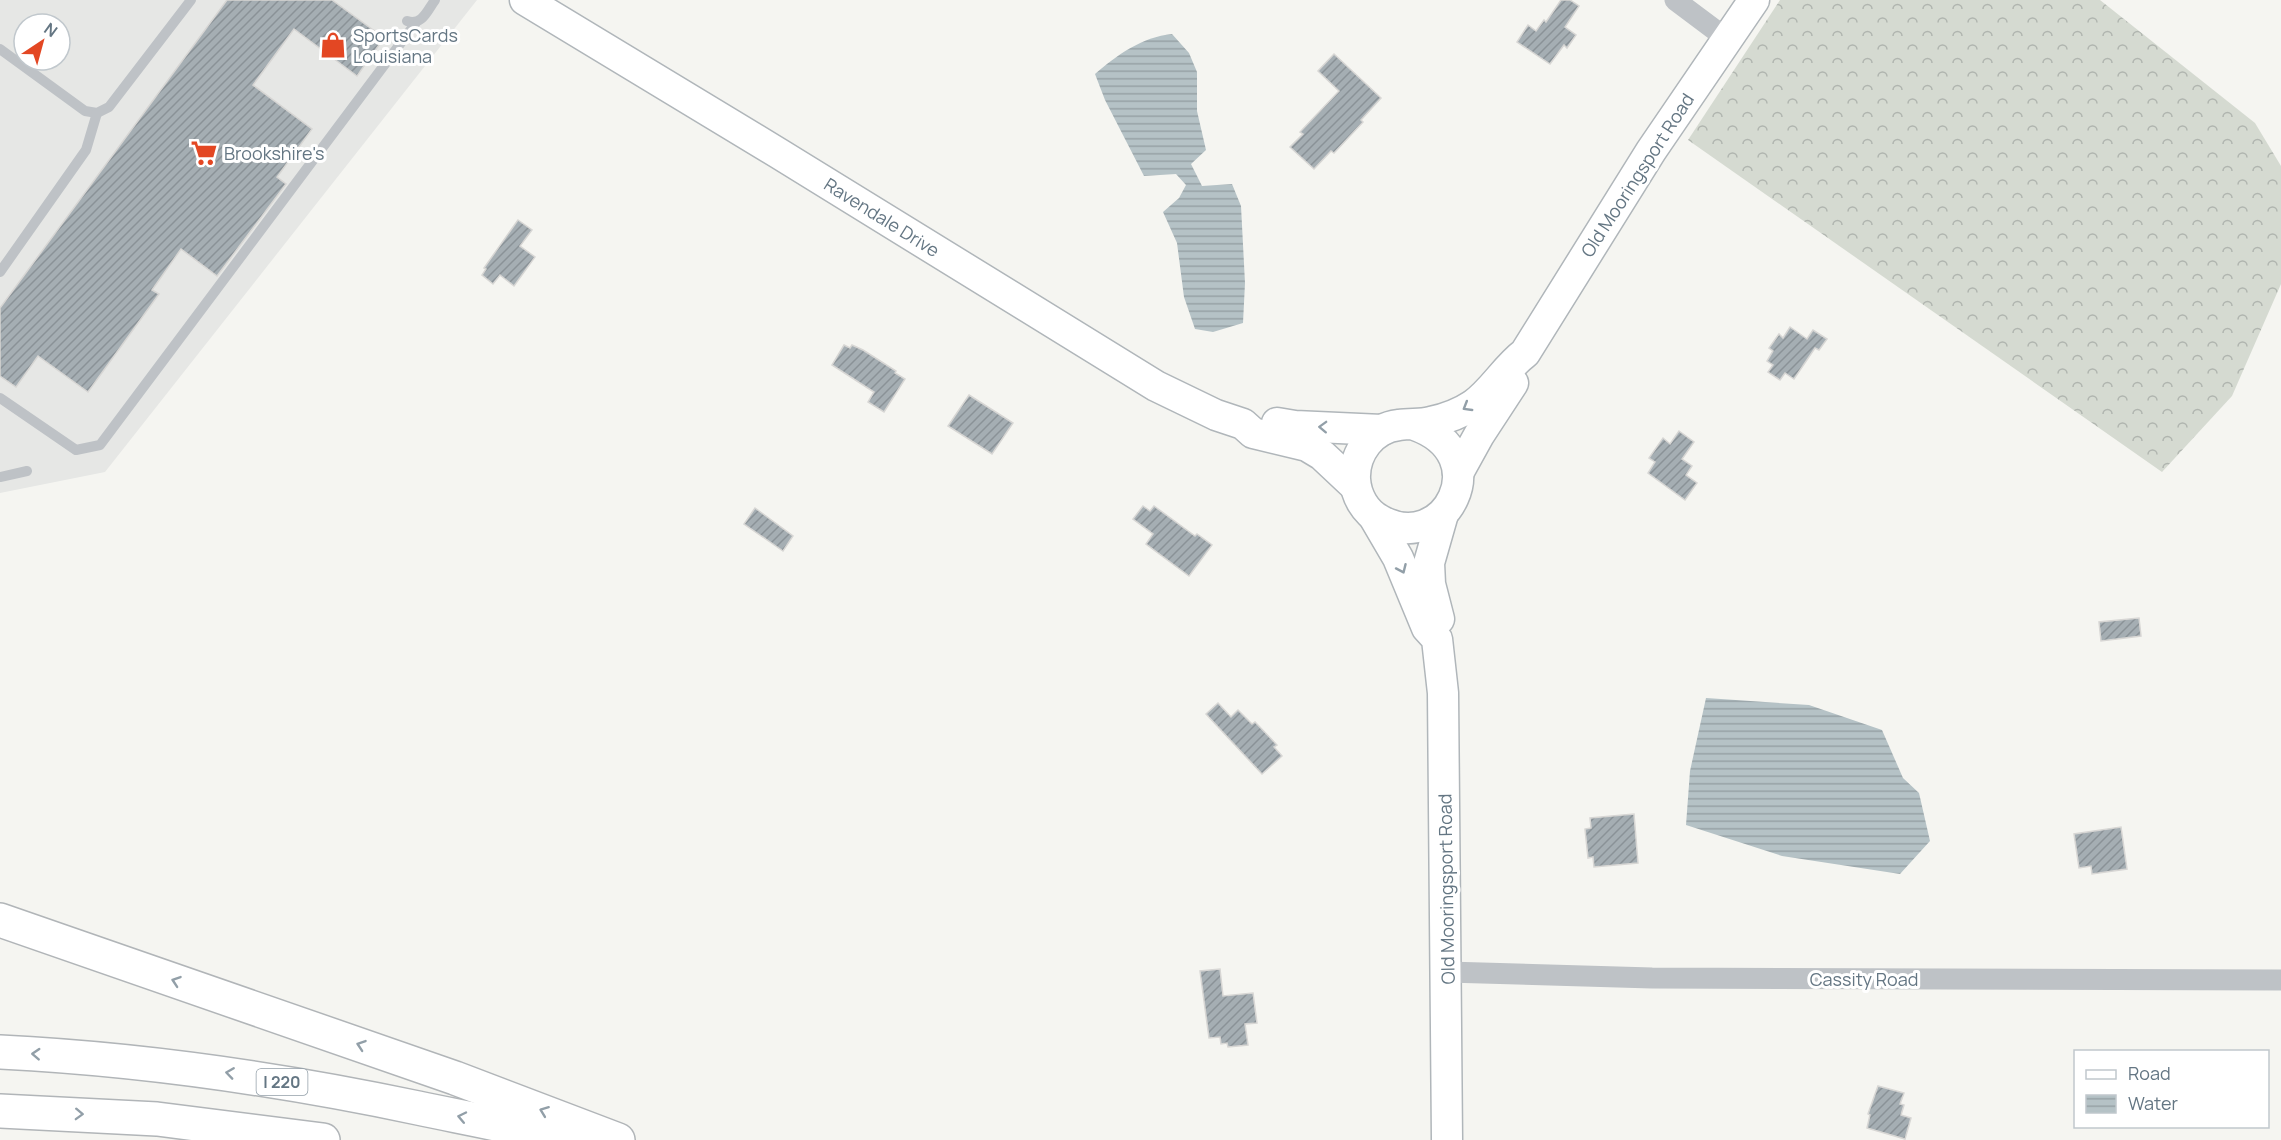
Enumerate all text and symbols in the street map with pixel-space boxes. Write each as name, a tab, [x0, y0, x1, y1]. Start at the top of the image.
north arrow	[12, 12, 72, 72]
text: N	[40, 18, 62, 42]
place label: SportsCards Louisiana	[353, 23, 458, 68]
shop icon: SportsCards Louisiana	[318, 30, 348, 60]
street label: Old Mooringsport Road	[1575, 89, 1699, 261]
supermarket icon: Brookshire's	[189, 138, 219, 168]
place label: Brookshire's	[224, 141, 324, 165]
street label: Ravendale Drive	[820, 172, 944, 262]
one-way arrow	[1463, 400, 1473, 412]
one-way arrow	[1319, 421, 1328, 434]
one-way arrow	[1395, 562, 1407, 573]
street label: Old Mooringsport Road	[1432, 793, 1460, 985]
street label: Cassity Road	[1810, 967, 1918, 991]
one-way arrow	[172, 976, 182, 988]
one-way arrow	[356, 1039, 367, 1052]
one-way arrow	[31, 1047, 40, 1060]
legend	[2074, 1050, 2269, 1128]
text: Road	[2128, 1061, 2171, 1085]
one-way arrow	[225, 1068, 234, 1080]
road number: I 220	[256, 1069, 308, 1095]
text: Water	[2128, 1091, 2178, 1115]
one-way arrow	[539, 1106, 550, 1119]
one-way arrow	[75, 1108, 84, 1121]
one-way arrow	[458, 1112, 468, 1125]

